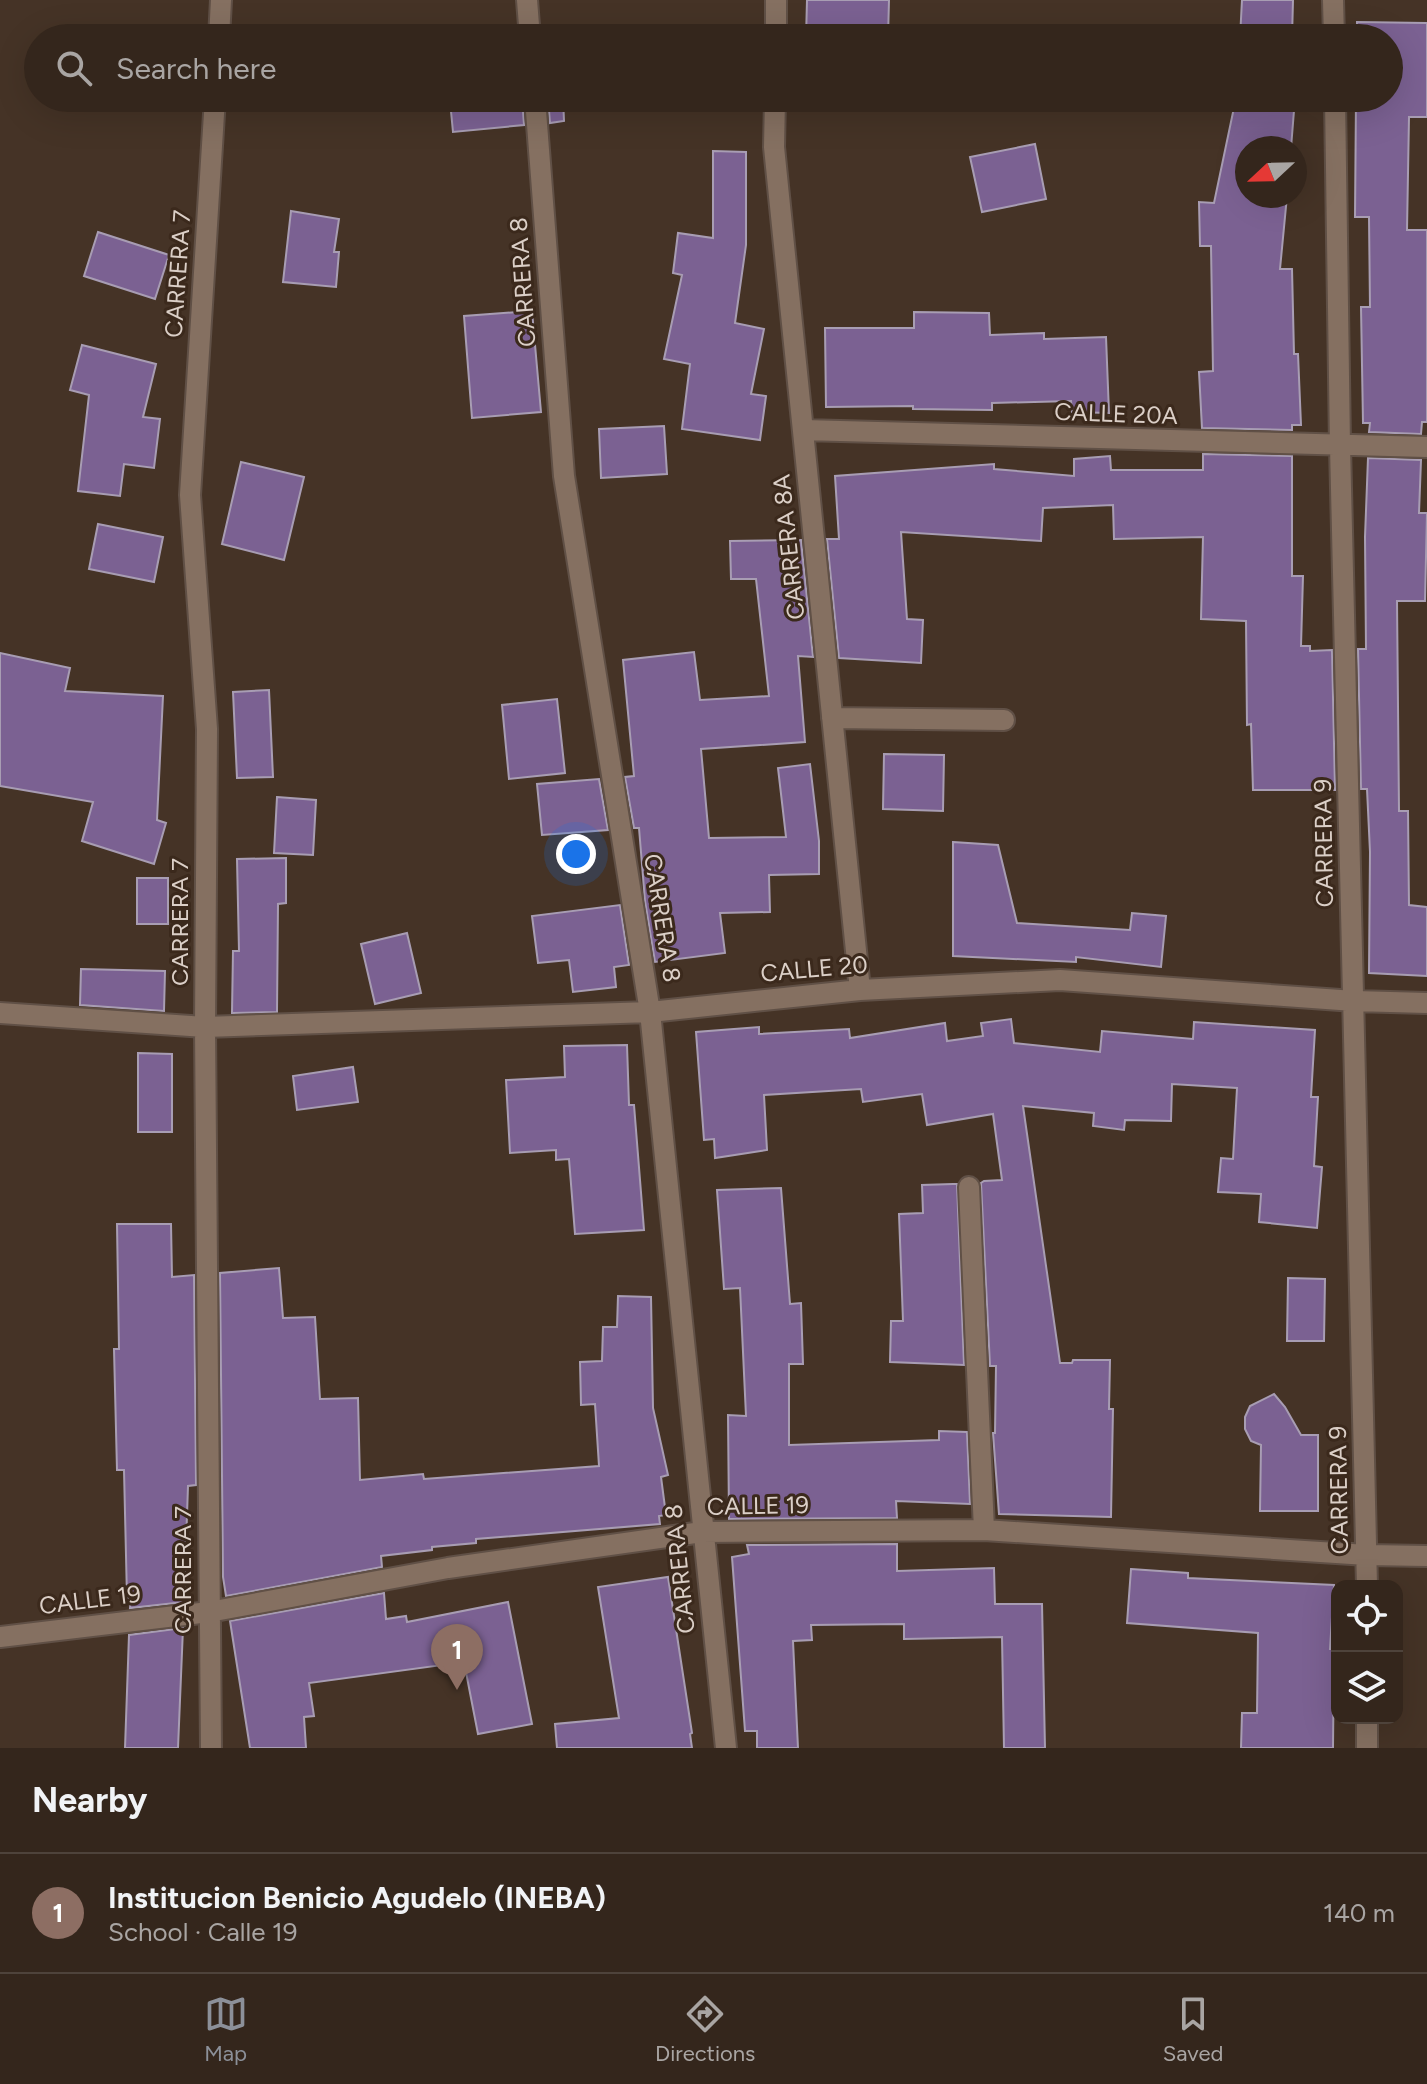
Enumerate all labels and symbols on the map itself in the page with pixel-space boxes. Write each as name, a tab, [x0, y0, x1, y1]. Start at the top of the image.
north arrow	[1235, 136, 1307, 208]
street label: CARRERA 7	[159, 209, 196, 339]
street label: CARRERA 8	[504, 216, 541, 348]
street label: CALLE 20A	[1054, 397, 1179, 430]
street label: CARRERA 8A	[766, 472, 811, 621]
street label: CARRERA 9	[1308, 778, 1339, 908]
your location	[556, 834, 596, 874]
street label: CARRERA 8	[638, 852, 687, 984]
street label: CARRERA 7	[165, 858, 194, 986]
street label: CALLE 20	[759, 949, 869, 988]
street label: CARRERA 9	[1323, 1425, 1354, 1555]
street label: CALLE 19	[707, 1490, 809, 1521]
street label: CARRERA 8	[658, 1503, 701, 1635]
street label: CARRERA 7	[168, 1506, 197, 1634]
street label: CALLE 19	[37, 1579, 142, 1620]
pin: 1	[431, 1624, 483, 1690]

